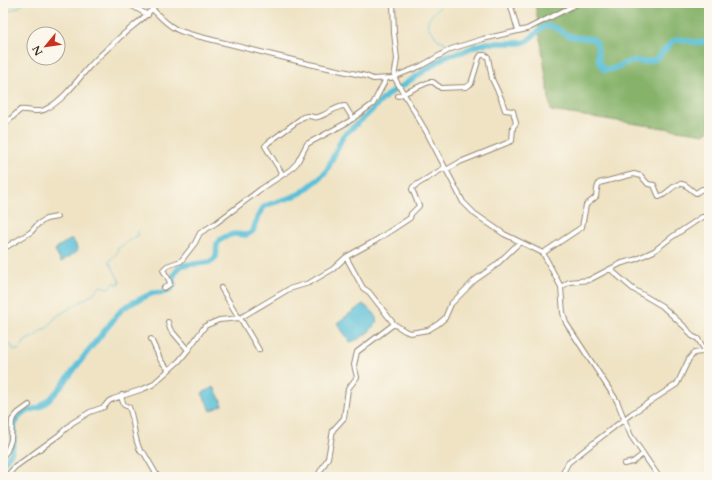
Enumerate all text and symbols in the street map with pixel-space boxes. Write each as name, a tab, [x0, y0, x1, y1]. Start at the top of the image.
north arrow	[26, 26, 66, 66]
text: N	[29, 42, 47, 58]

